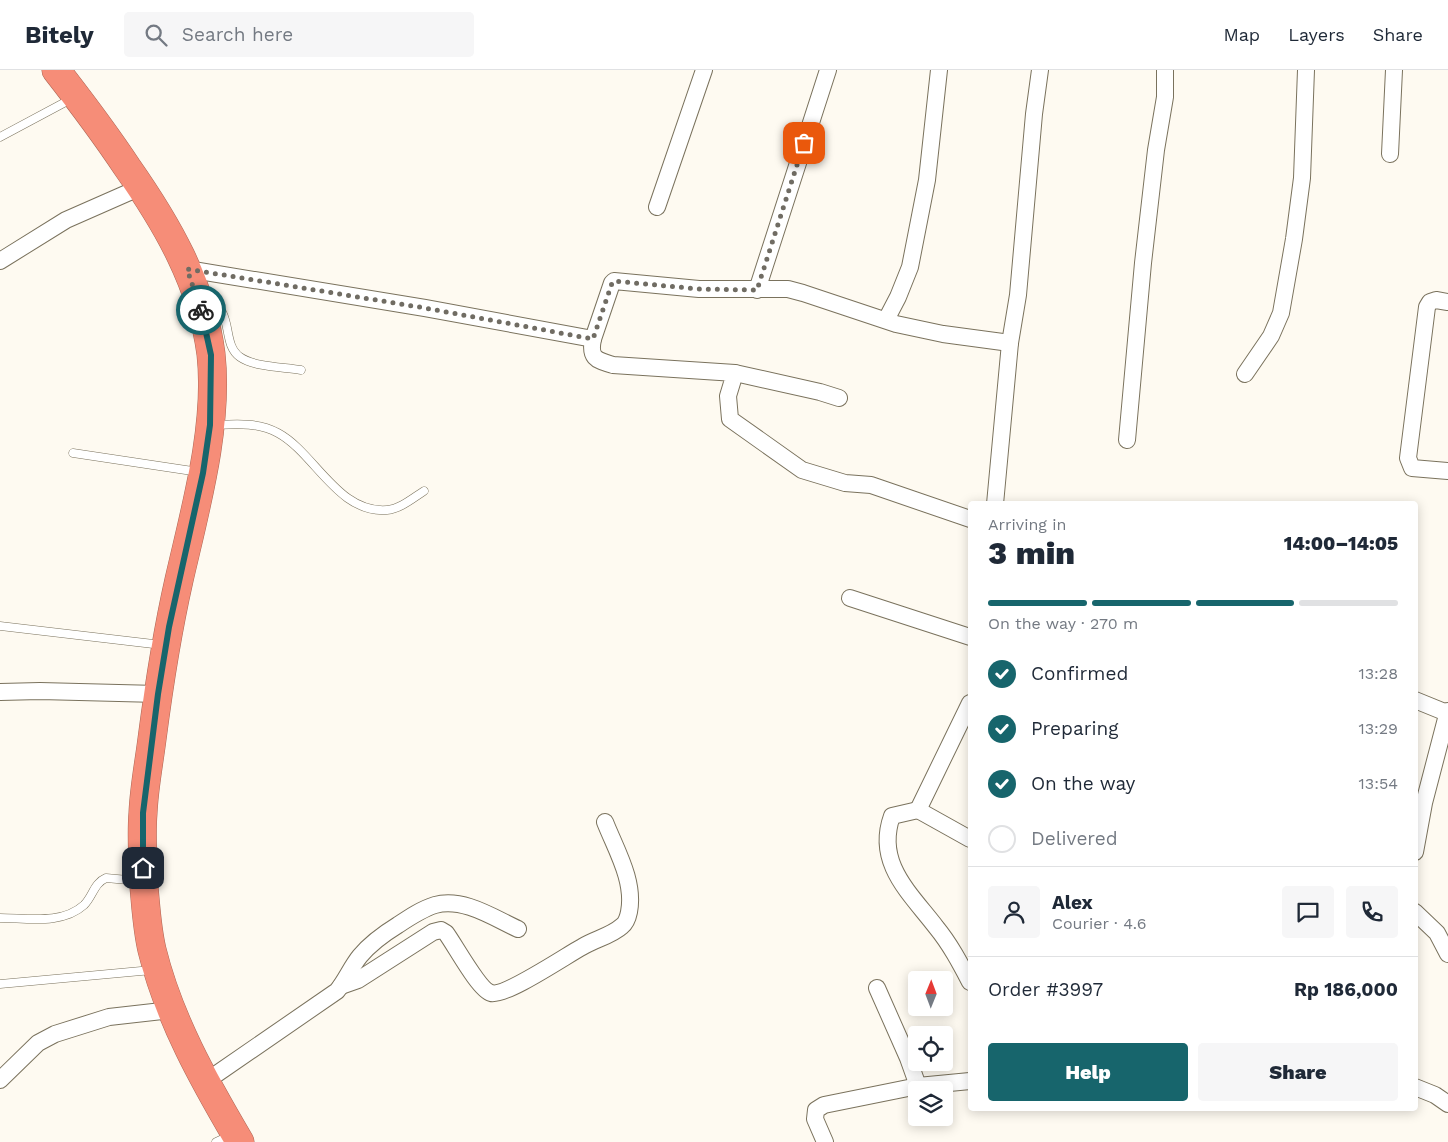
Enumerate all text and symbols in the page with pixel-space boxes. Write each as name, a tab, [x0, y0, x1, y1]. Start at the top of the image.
search box	[124, 12, 474, 57]
text: Bitely	[25, 21, 94, 49]
icon: search	[142, 21, 170, 49]
text: Search here	[182, 23, 293, 46]
text: Map	[1223, 24, 1260, 45]
text: Layers	[1288, 24, 1345, 45]
text: Share	[1373, 24, 1423, 45]
pin	[783, 122, 825, 164]
icon: bag	[790, 129, 818, 157]
courier	[176, 285, 226, 335]
icon: bike	[187, 296, 215, 324]
text: Arriving in	[988, 515, 1066, 534]
text: 14:00–14:05	[1284, 532, 1398, 555]
text: 3 min	[988, 534, 1075, 572]
text: On the way · 270 m	[988, 614, 1138, 633]
icon: check	[988, 660, 1016, 688]
text: Confirmed	[1031, 662, 1128, 685]
text: 13:28	[1359, 664, 1398, 683]
icon: check	[988, 715, 1016, 743]
text: Preparing	[1031, 717, 1118, 740]
text: 13:29	[1358, 719, 1398, 738]
icon: check	[988, 770, 1016, 798]
text: On the way	[1031, 772, 1135, 795]
text: 13:54	[1359, 774, 1398, 793]
text: Delivered	[1031, 827, 1118, 850]
pin	[122, 847, 164, 889]
icon: home	[129, 854, 157, 882]
button: person	[988, 886, 1040, 938]
button: chat	[1282, 886, 1334, 938]
button: phone	[1346, 886, 1398, 938]
text: Alex	[1052, 891, 1093, 914]
text: Courier · 4.6	[1052, 914, 1147, 933]
north arrow	[908, 971, 952, 1016]
map controls	[908, 971, 953, 1126]
text: Order #3997	[988, 978, 1103, 1001]
text: Rp 186,000	[1294, 978, 1398, 1001]
button: locate	[908, 1026, 953, 1071]
button: Help	[988, 1043, 1188, 1101]
button: Share	[1198, 1043, 1398, 1101]
button: layers	[908, 1081, 953, 1126]

